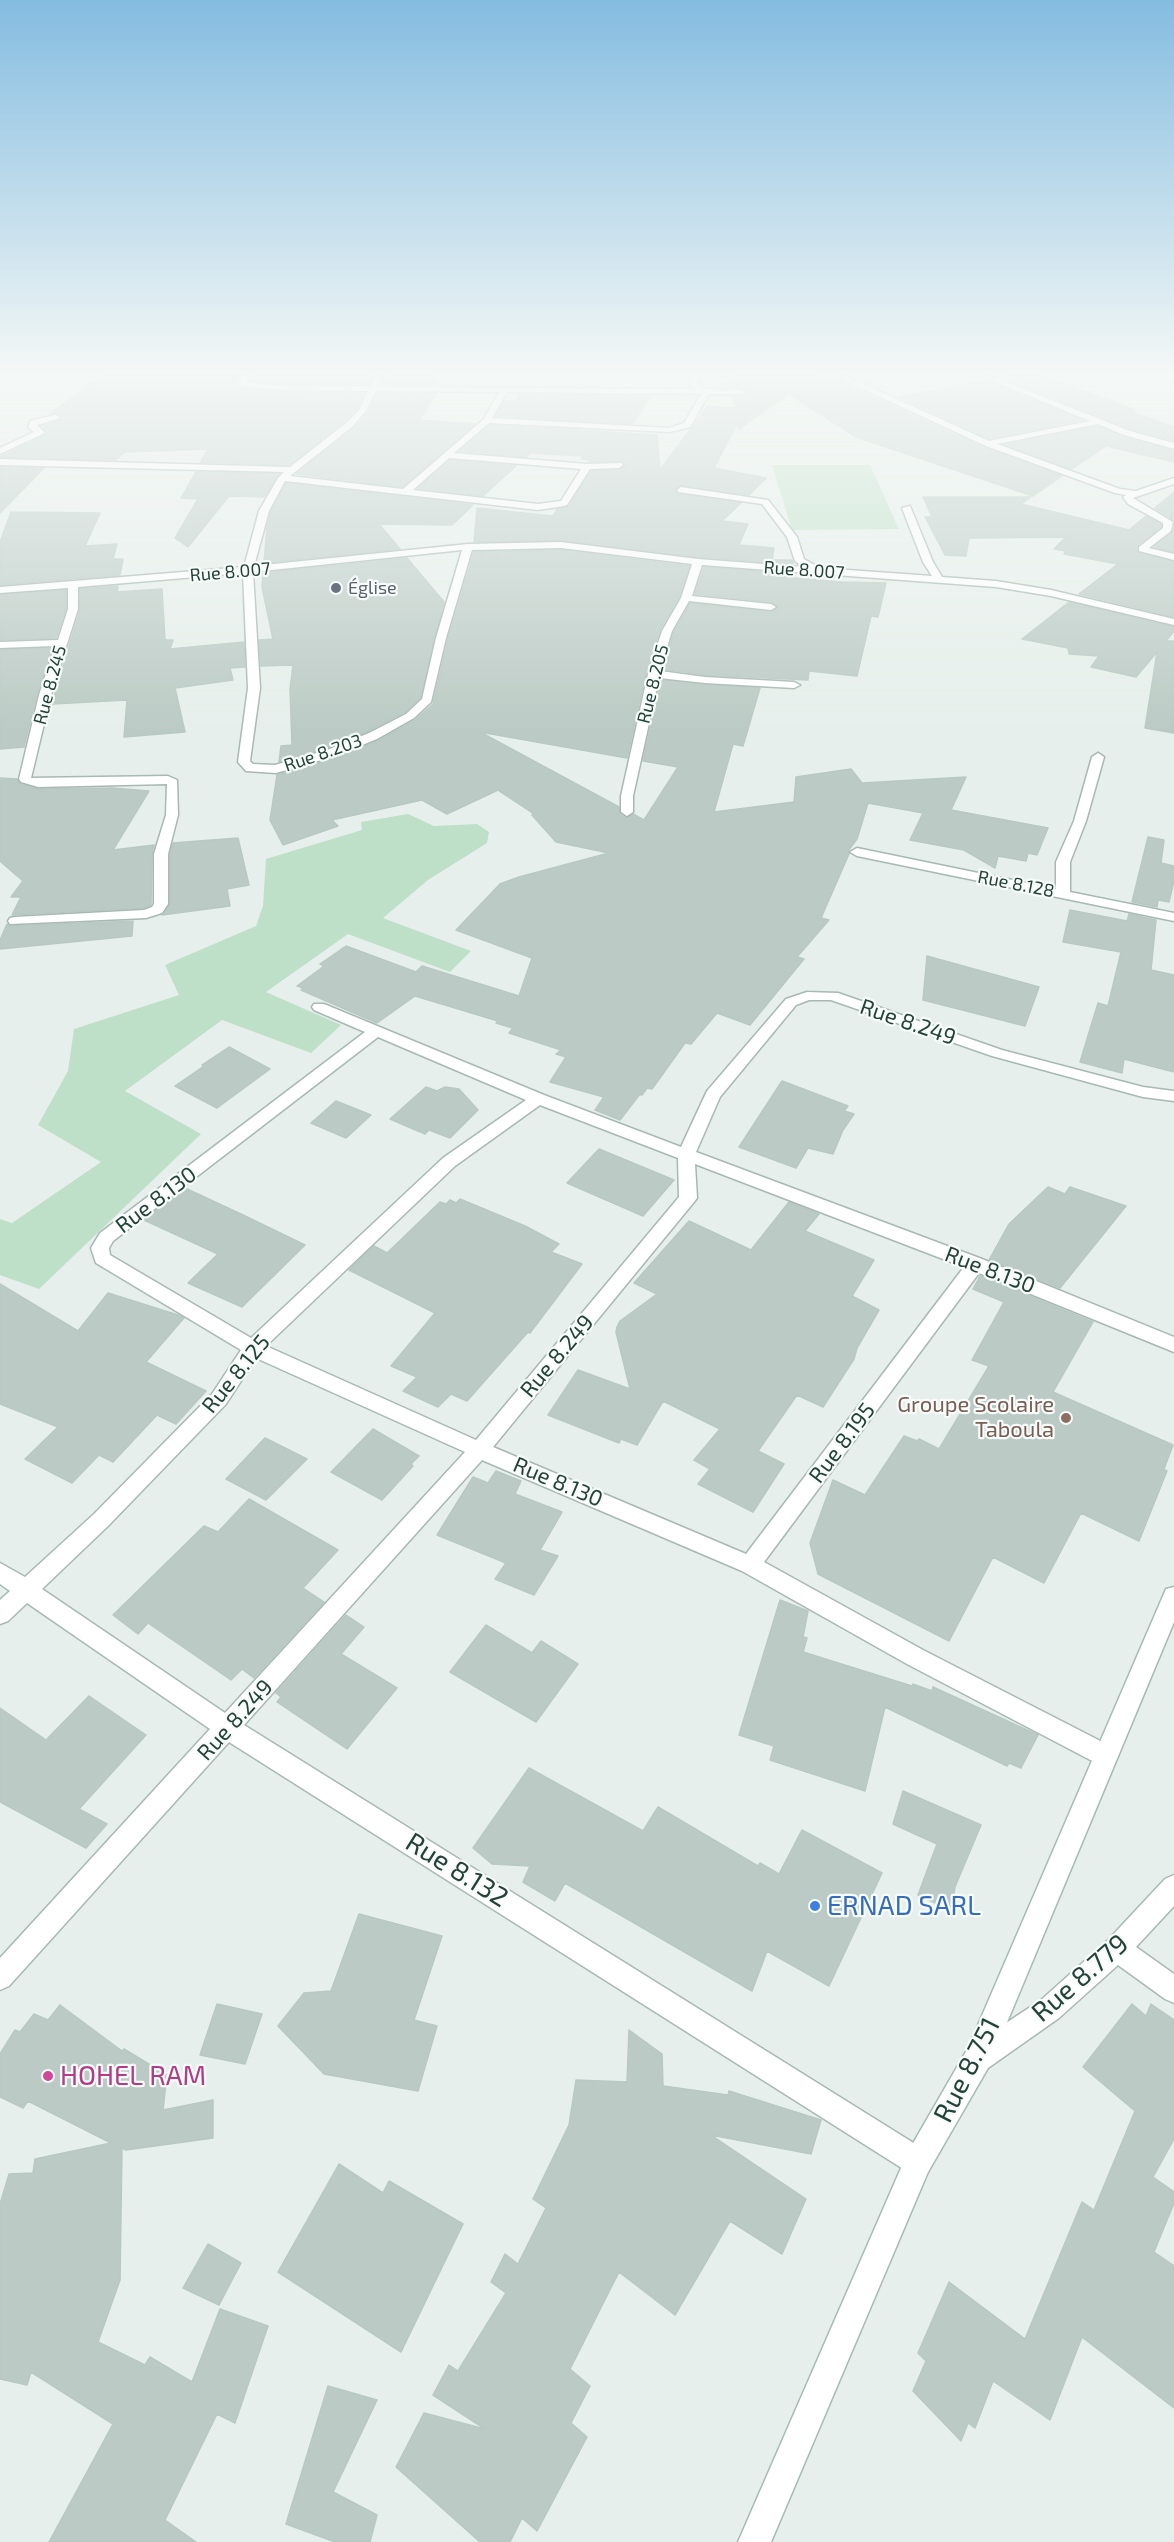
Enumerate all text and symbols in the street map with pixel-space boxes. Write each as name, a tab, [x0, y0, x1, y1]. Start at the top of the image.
street label: Rue 8.007	[763, 556, 845, 584]
street label: Rue 8.007	[189, 558, 271, 586]
place label: Église	[348, 577, 397, 599]
marker: Église	[329, 581, 343, 595]
street label: Rue 8.205	[633, 642, 673, 726]
street label: Rue 8.245	[29, 643, 71, 727]
street label: Rue 8.203	[281, 730, 365, 776]
street label: Rue 8.128	[976, 866, 1056, 902]
street label: Rue 8.249	[857, 993, 959, 1051]
street label: Rue 8.130	[110, 1161, 202, 1239]
street label: Rue 8.130	[941, 1241, 1039, 1299]
street label: Rue 8.249	[515, 1309, 599, 1403]
street label: Rue 8.125	[196, 1329, 276, 1419]
place label: Groupe Scolaire Taboula	[897, 1392, 1054, 1444]
street label: Rue 8.195	[803, 1398, 881, 1488]
marker: Groupe Scolaire Taboula	[1059, 1411, 1073, 1425]
street label: Rue 8.130	[509, 1451, 607, 1513]
street label: Rue 8.249	[192, 1674, 278, 1766]
street label: Rue 8.132	[400, 1826, 514, 1914]
place label: ERNAD SARL	[827, 1890, 981, 1922]
marker: ERNAD SARL	[808, 1899, 822, 1913]
street label: Rue 8.779	[1025, 1927, 1135, 2029]
street label: Rue 8.751	[927, 2012, 1007, 2128]
place label: HOHEL RAM	[60, 2060, 206, 2092]
marker: HOHEL RAM	[41, 2069, 55, 2083]

